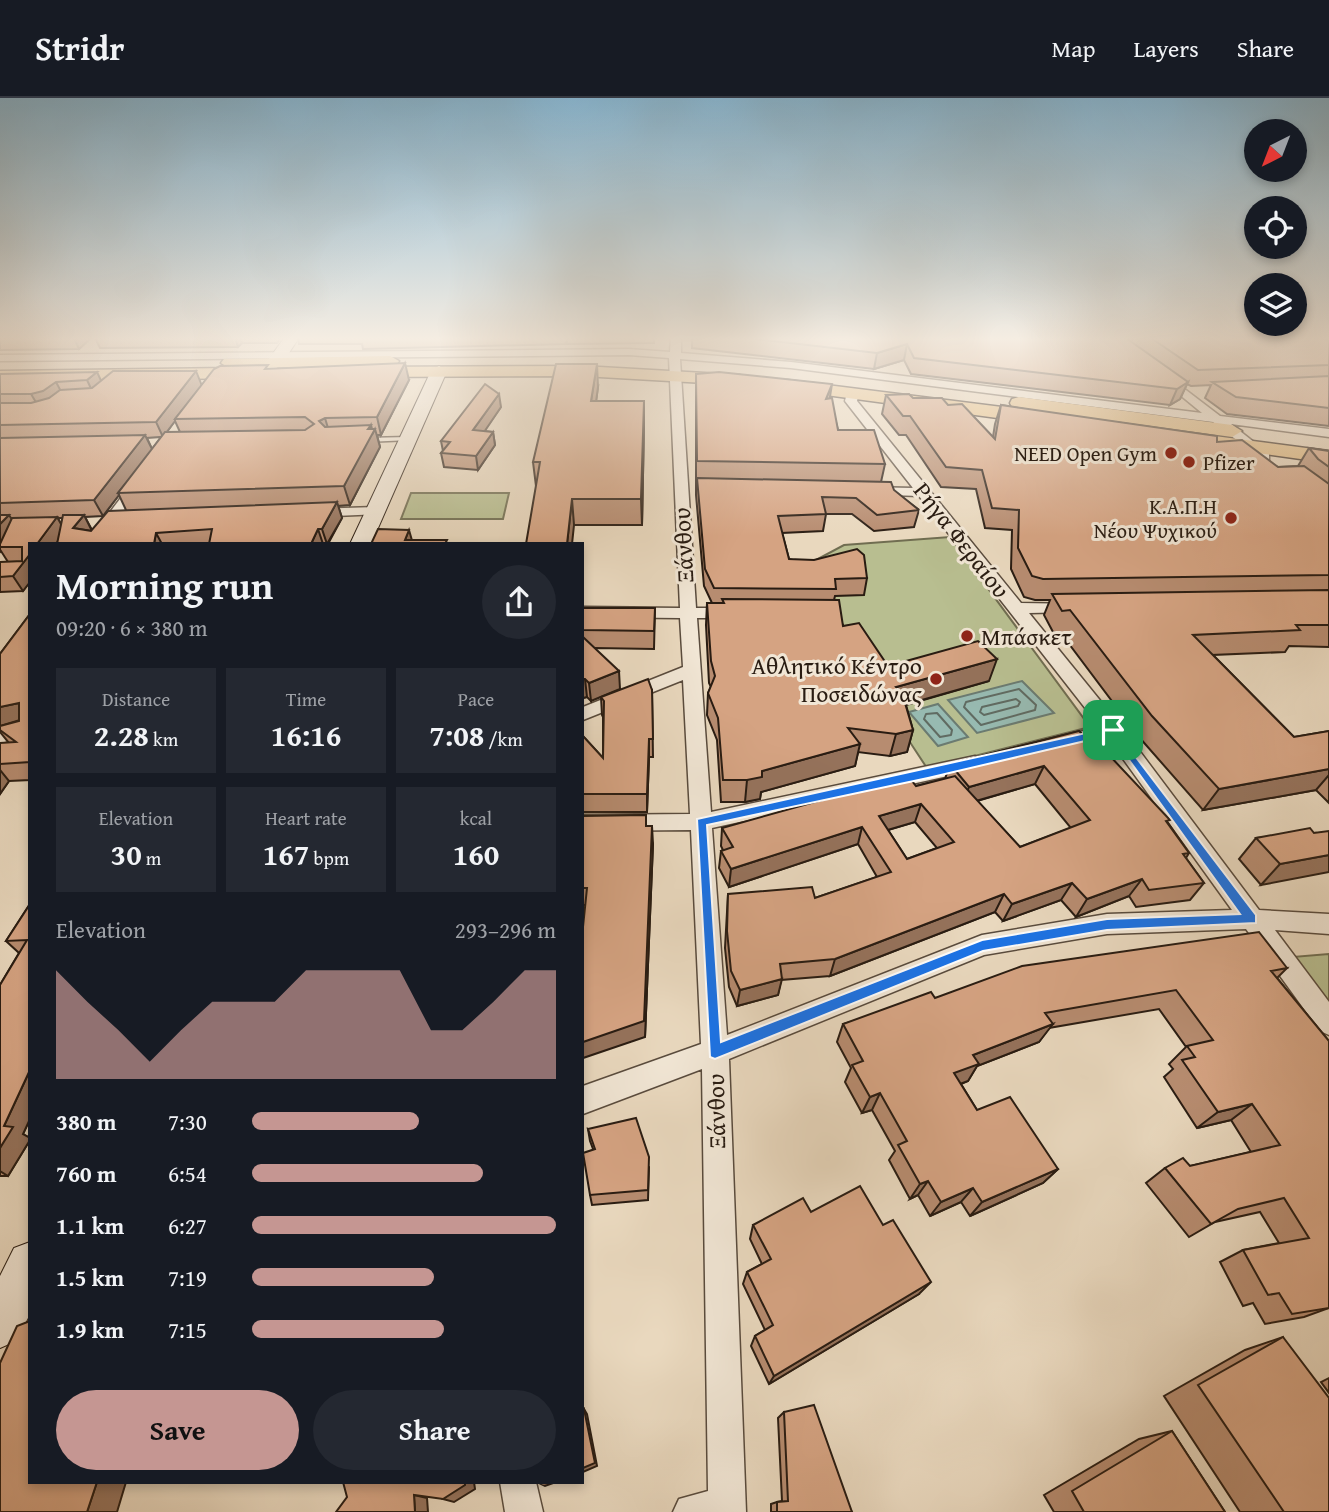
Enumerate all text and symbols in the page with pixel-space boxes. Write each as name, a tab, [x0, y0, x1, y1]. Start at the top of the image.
text: Stridr	[35, 24, 124, 72]
text: Map	[1052, 31, 1095, 66]
text: Layers	[1133, 31, 1199, 66]
text: Share	[1237, 31, 1294, 66]
north arrow	[1244, 119, 1307, 182]
map controls	[1244, 119, 1307, 336]
button: locate	[1244, 196, 1307, 259]
button: layers	[1244, 273, 1307, 336]
place label: NEED Open Gym	[1014, 438, 1157, 469]
marker: NEED Open Gym	[1163, 445, 1179, 461]
place label: Pfizer	[1203, 447, 1255, 478]
marker: Pfizer	[1181, 454, 1197, 470]
street label: Ρήγα Φεραίου	[906, 475, 1018, 605]
place label: Κ.Α.Π.Η Νέου Ψυχικού	[1094, 491, 1217, 546]
street label: Ξάνθου	[664, 507, 702, 583]
marker: Κ.Α.Π.Η Νέου Ψυχικού	[1223, 510, 1239, 526]
text: Morning run	[56, 557, 273, 613]
button: share	[482, 565, 556, 639]
text: 09:20 · 6 × 380 m	[56, 611, 208, 644]
place label: Μπάσκετ	[981, 619, 1072, 654]
marker: Μπάσκετ	[959, 628, 975, 644]
place label: Αθλητικό Κέντρο Ποσειδώνας	[752, 648, 922, 711]
marker: Αθλητικό Κέντρο Ποσειδώνας	[928, 671, 944, 687]
text: Distance	[102, 685, 170, 713]
text: Time	[286, 685, 326, 713]
text: Pace	[458, 685, 494, 713]
pin	[1083, 700, 1143, 760]
icon: arrive	[1094, 711, 1132, 749]
text: 2.28	[94, 713, 149, 757]
text: 16:16	[271, 713, 341, 757]
text: 7:08	[429, 713, 484, 757]
text: km	[149, 725, 178, 753]
text: /km	[484, 725, 523, 753]
text: Elevation	[99, 804, 173, 832]
text: Heart rate	[265, 804, 347, 832]
text: kcal	[460, 804, 492, 832]
text: 30	[111, 832, 142, 876]
text: 167	[263, 832, 309, 876]
text: 160	[453, 832, 499, 876]
text: m	[142, 844, 161, 872]
text: bpm	[309, 844, 349, 872]
text: Elevation	[56, 913, 146, 946]
text: 293–296 m	[455, 913, 556, 946]
street label: Ξάνθου	[698, 1073, 734, 1149]
text: 380 m	[56, 1105, 117, 1138]
text: 7:30	[168, 1105, 207, 1138]
text: 760 m	[56, 1157, 117, 1190]
text: 6:54	[168, 1157, 207, 1190]
text: 1.1 km	[56, 1209, 124, 1242]
text: 6:27	[168, 1209, 207, 1242]
text: 1.5 km	[56, 1261, 124, 1294]
text: 7:19	[168, 1261, 207, 1294]
text: 1.9 km	[56, 1313, 124, 1346]
text: 7:15	[168, 1313, 207, 1346]
button: Save	[56, 1390, 299, 1470]
button: Share	[313, 1390, 556, 1470]

